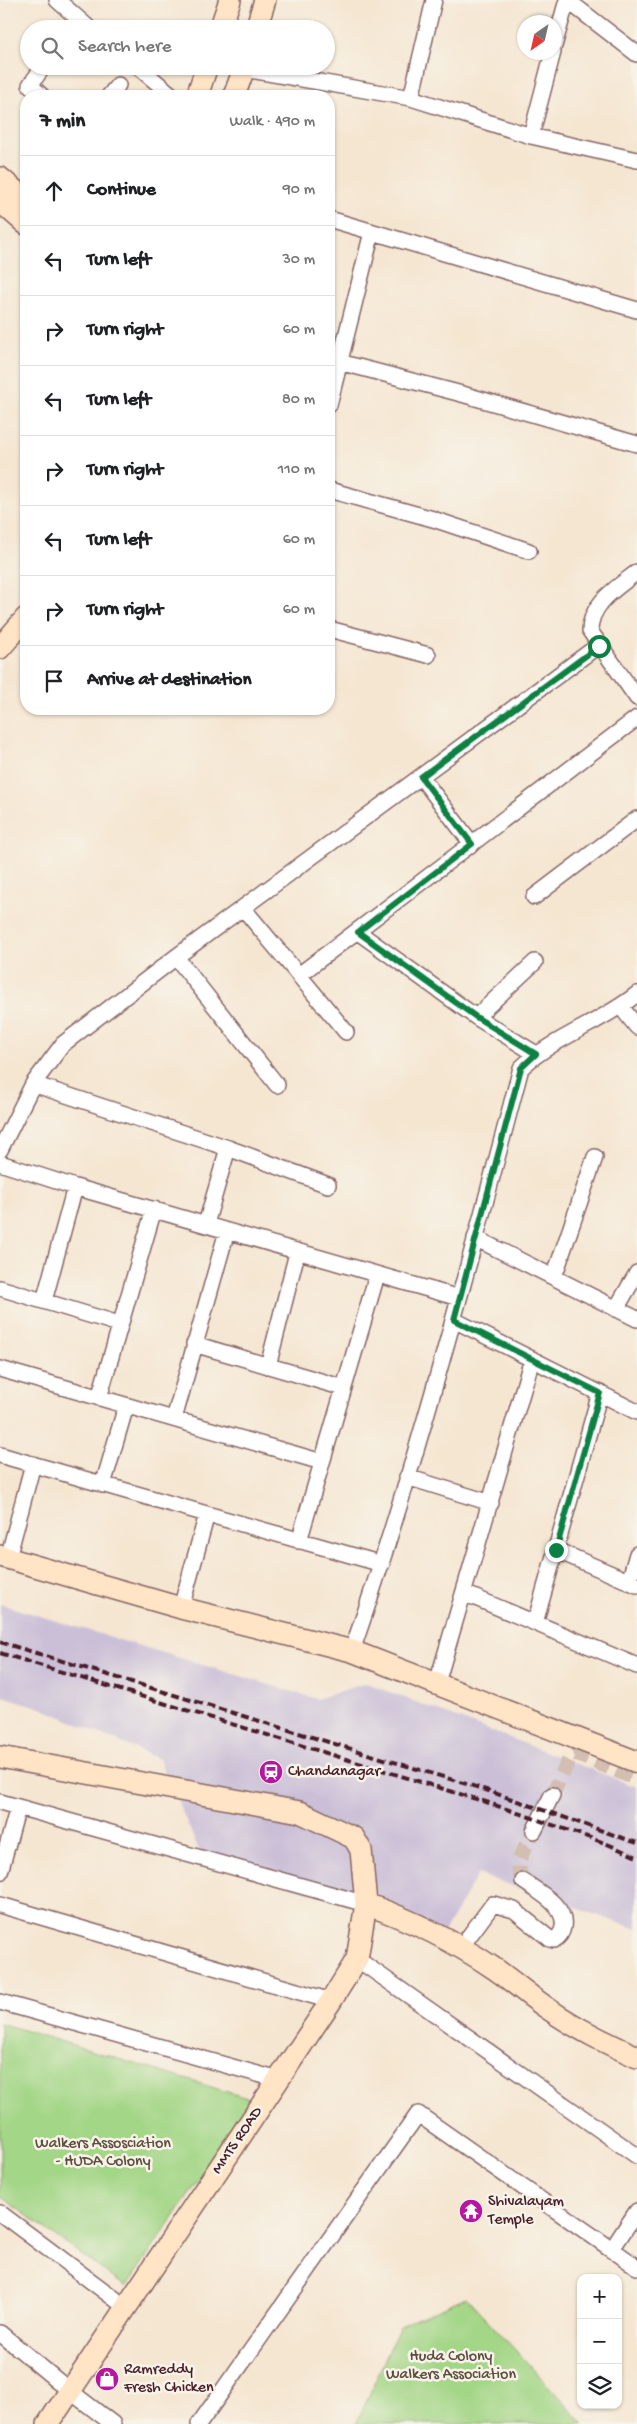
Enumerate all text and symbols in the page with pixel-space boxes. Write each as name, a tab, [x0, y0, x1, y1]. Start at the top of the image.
north arrow	[517, 15, 562, 60]
search box	[20, 20, 335, 75]
icon: search	[38, 34, 66, 62]
text: Search here	[78, 36, 172, 59]
text: 7 min	[40, 110, 85, 135]
text: Walk · 490 m	[229, 113, 315, 132]
icon: ahead	[40, 177, 68, 205]
text: Continue	[87, 179, 156, 202]
text: 90 m	[283, 181, 315, 200]
icon: left	[40, 247, 68, 275]
text: Turn left	[87, 249, 151, 272]
text: 30 m	[282, 251, 315, 270]
icon: right	[40, 317, 68, 345]
text: Turn right	[87, 319, 163, 342]
text: 60 m	[283, 321, 315, 340]
icon: left	[40, 387, 68, 415]
text: Turn left	[87, 389, 151, 412]
text: 80 m	[282, 391, 315, 410]
icon: right	[40, 457, 68, 485]
text: Turn right	[87, 459, 163, 482]
text: 110 m	[278, 461, 315, 480]
icon: left	[40, 527, 68, 555]
text: Turn left	[87, 529, 151, 552]
text: 60 m	[283, 531, 315, 550]
icon: right	[40, 597, 68, 625]
text: Turn right	[87, 599, 163, 622]
text: 60 m	[283, 601, 315, 620]
route start	[588, 635, 611, 658]
icon: arrive	[40, 667, 68, 695]
text: Arrive at destination	[87, 669, 251, 692]
route end	[545, 1539, 568, 1562]
station icon: Chandanagar	[258, 1759, 284, 1785]
place label: Chandanagar	[288, 1763, 381, 1782]
street label: MMTS ROAD	[208, 2103, 268, 2178]
park label: Walkers Assosciation - HUDA Colony	[35, 2135, 171, 2172]
place label: Shivalayam Temple	[487, 2193, 565, 2230]
temple icon: Shivalayam Temple	[458, 2198, 484, 2224]
map controls	[577, 2274, 622, 2409]
button: +	[577, 2274, 622, 2319]
button: −	[577, 2319, 622, 2364]
park label: Huda Colony Walkers Association	[386, 2348, 516, 2385]
place label: Ramreddy Fresh Chicken	[123, 2361, 214, 2398]
button: layers	[577, 2364, 622, 2409]
shop icon: Ramreddy Fresh Chicken	[94, 2366, 120, 2392]

